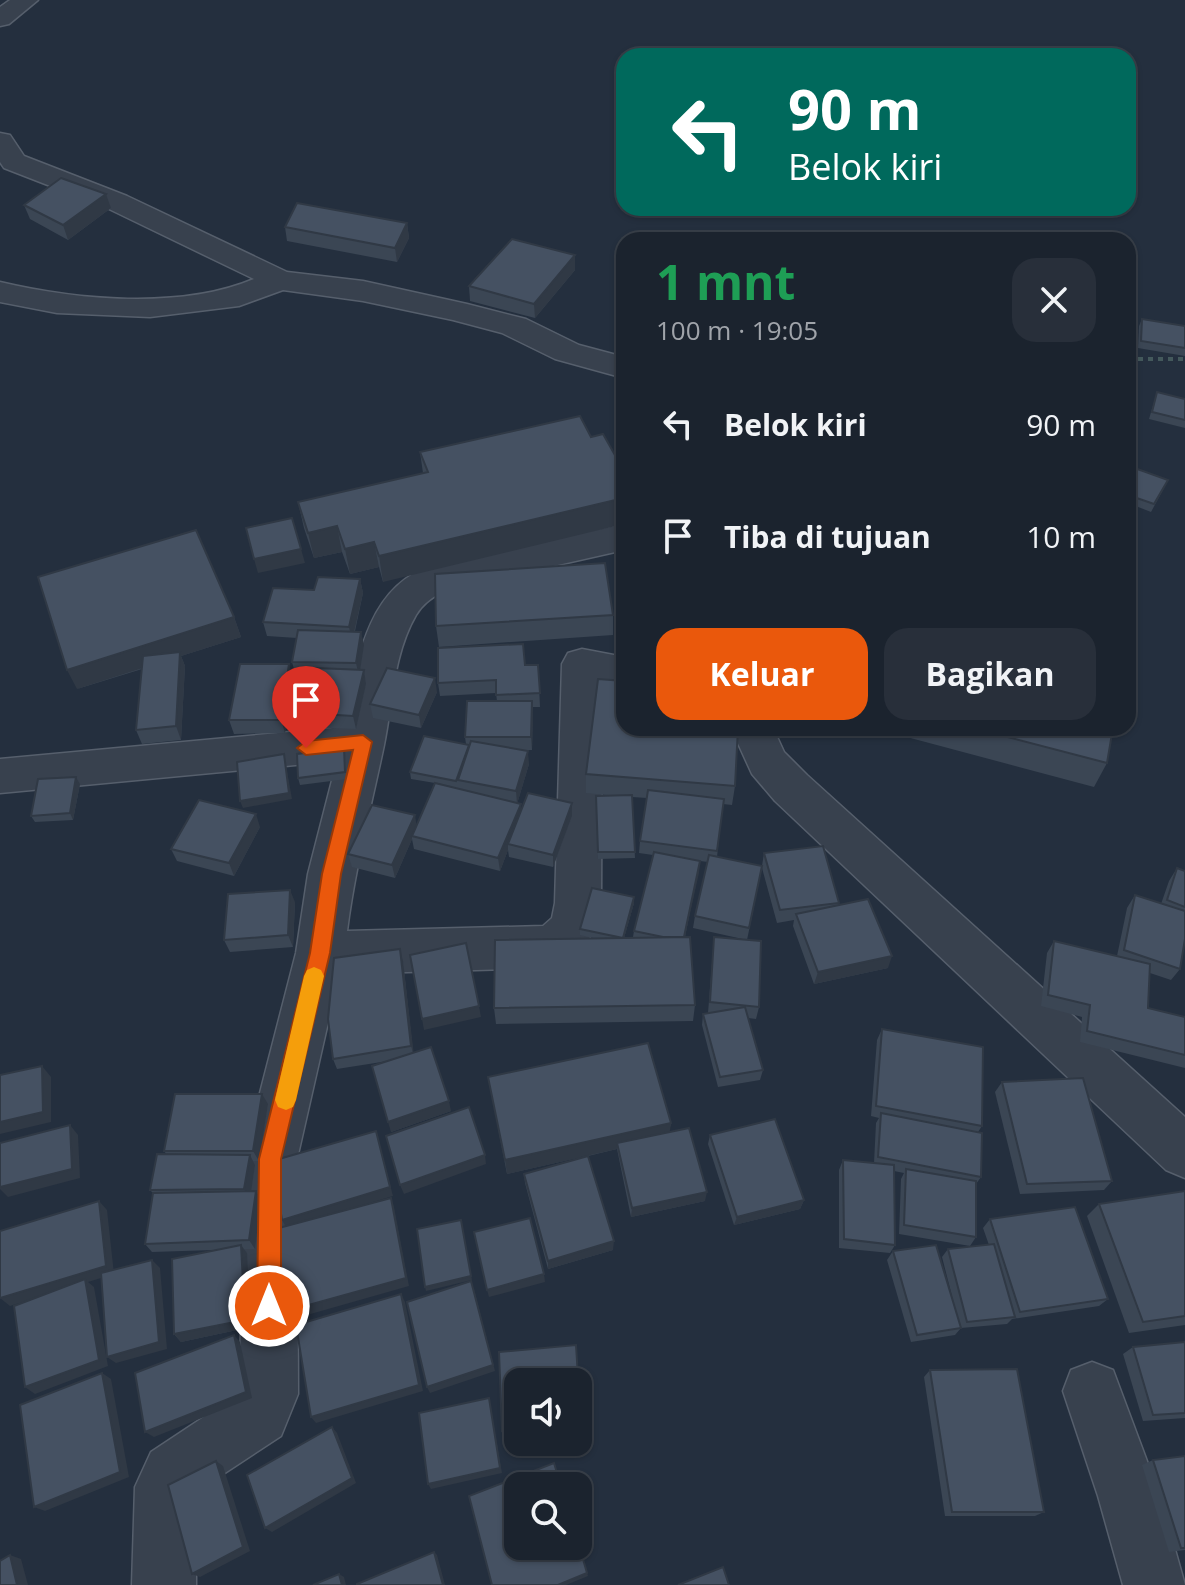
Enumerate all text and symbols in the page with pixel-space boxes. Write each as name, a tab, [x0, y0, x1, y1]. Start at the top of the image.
text: 90 m	[788, 70, 922, 146]
icon: left	[656, 80, 760, 184]
text: Belok kiri	[788, 142, 942, 191]
text: 1 mnt	[656, 249, 795, 314]
button: close	[1012, 258, 1096, 342]
text: 100 m · 19:05	[656, 312, 818, 348]
icon: left	[656, 402, 700, 446]
text: Belok kiri	[724, 404, 867, 445]
text: 90 m	[1026, 404, 1096, 445]
icon: arrive	[656, 514, 700, 558]
text: Tiba di tujuan	[724, 516, 931, 557]
text: 10 m	[1026, 516, 1096, 557]
button: Keluar	[656, 628, 868, 720]
button: Bagikan	[884, 628, 1096, 720]
pin	[272, 666, 340, 748]
icon: arrive	[284, 678, 328, 722]
position arrow	[227, 1264, 311, 1348]
map controls	[504, 1368, 592, 1560]
button: sound	[504, 1368, 592, 1456]
button: search	[504, 1472, 592, 1560]

